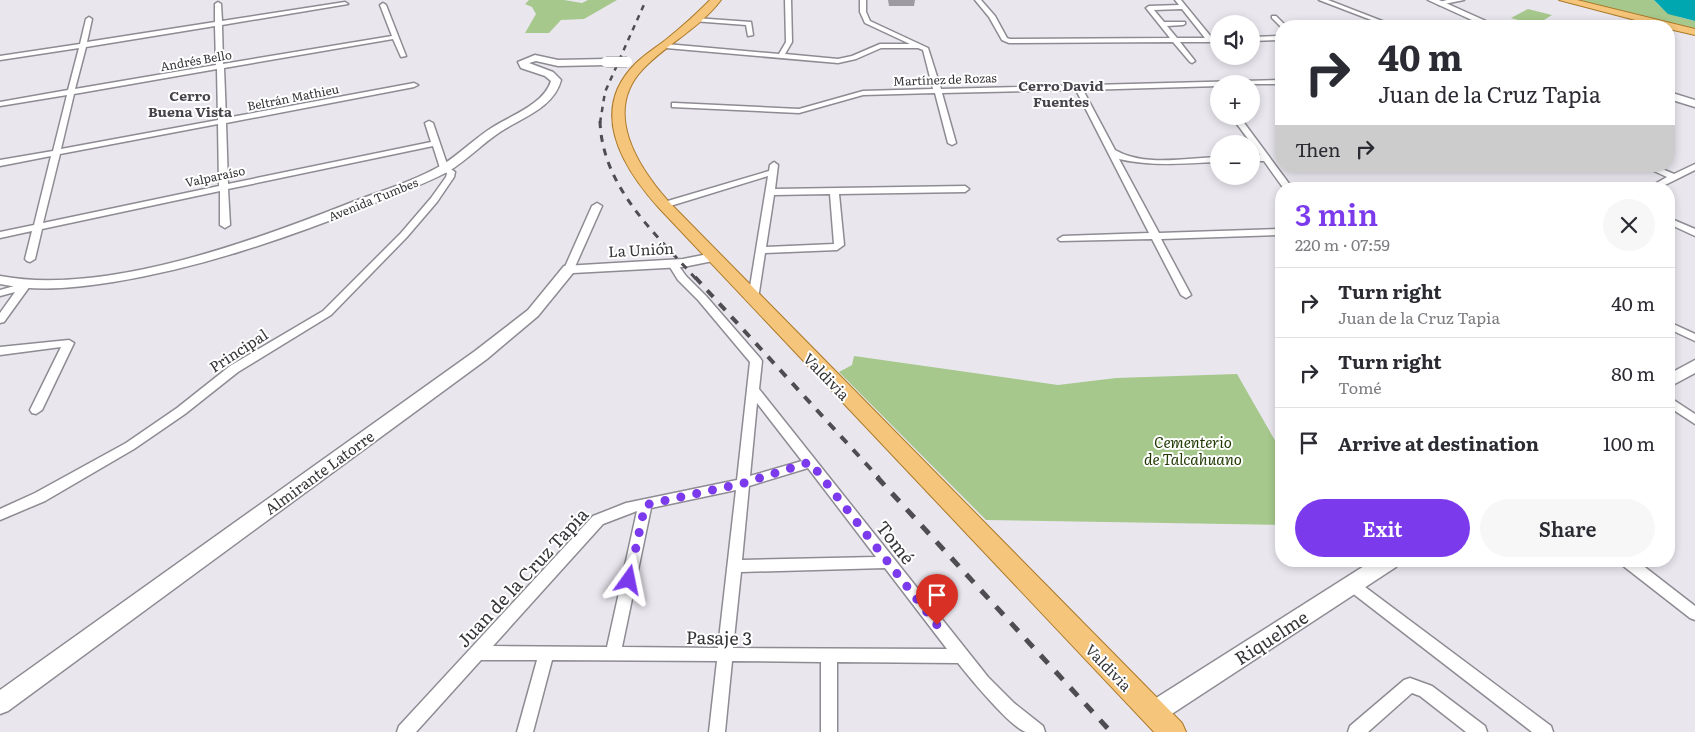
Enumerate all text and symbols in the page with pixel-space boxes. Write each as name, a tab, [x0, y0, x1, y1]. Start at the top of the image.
map controls	[1210, 15, 1260, 185]
button: sound	[1210, 15, 1260, 65]
text: 40 m	[1378, 30, 1463, 82]
icon: right	[1295, 40, 1360, 105]
street label: Andrés Bello	[159, 45, 233, 75]
street label: Martínez de Rozas	[893, 68, 998, 90]
district label: Cerro David Fuentes	[1018, 75, 1104, 111]
button: +	[1210, 75, 1260, 125]
text: Juan de la Cruz Tapia	[1378, 77, 1601, 110]
street label: Beltrán Mathieu	[245, 79, 341, 115]
district label: Cerro Buena Vista	[148, 85, 233, 121]
button: −	[1210, 135, 1260, 185]
text: Then	[1295, 135, 1341, 163]
icon: right	[1351, 135, 1379, 163]
street label: Valparaíso	[183, 161, 247, 191]
street label: Avenida Tumbes	[326, 173, 421, 225]
text: 3 min	[1295, 191, 1378, 235]
button: close	[1603, 199, 1655, 251]
text: 220 m · 07:59	[1295, 232, 1390, 256]
street label: La Unión	[607, 236, 675, 262]
text: Turn right	[1338, 277, 1442, 305]
icon: right	[1295, 289, 1323, 317]
text: 40 m	[1611, 289, 1655, 317]
text: Juan de la Cruz Tapia	[1338, 305, 1500, 329]
street label: Principal	[204, 322, 272, 378]
street label: Valdivia	[798, 347, 856, 406]
text: Turn right	[1338, 347, 1442, 375]
icon: right	[1295, 359, 1323, 387]
text: 80 m	[1611, 359, 1655, 387]
text: Tomé	[1338, 375, 1382, 399]
street label: Almirante Latorre	[259, 424, 379, 520]
icon: arrive	[1295, 429, 1323, 457]
text: Arrive at destination	[1338, 429, 1539, 457]
text: 100 m	[1603, 429, 1655, 457]
park label: Cementerio de Talcahuano	[1144, 430, 1242, 470]
button: Exit	[1295, 499, 1470, 557]
button: Share	[1480, 499, 1655, 557]
street label: Juan de la Cruz Tapia	[450, 501, 594, 653]
street label: Tomé	[870, 514, 922, 570]
position arrow	[602, 553, 654, 605]
pin	[916, 574, 958, 625]
icon: arrive	[923, 581, 951, 609]
street label: Riquelme	[1229, 603, 1313, 671]
street label: Pasaje 3	[686, 623, 752, 651]
street label: Valdivia	[1080, 638, 1138, 697]

